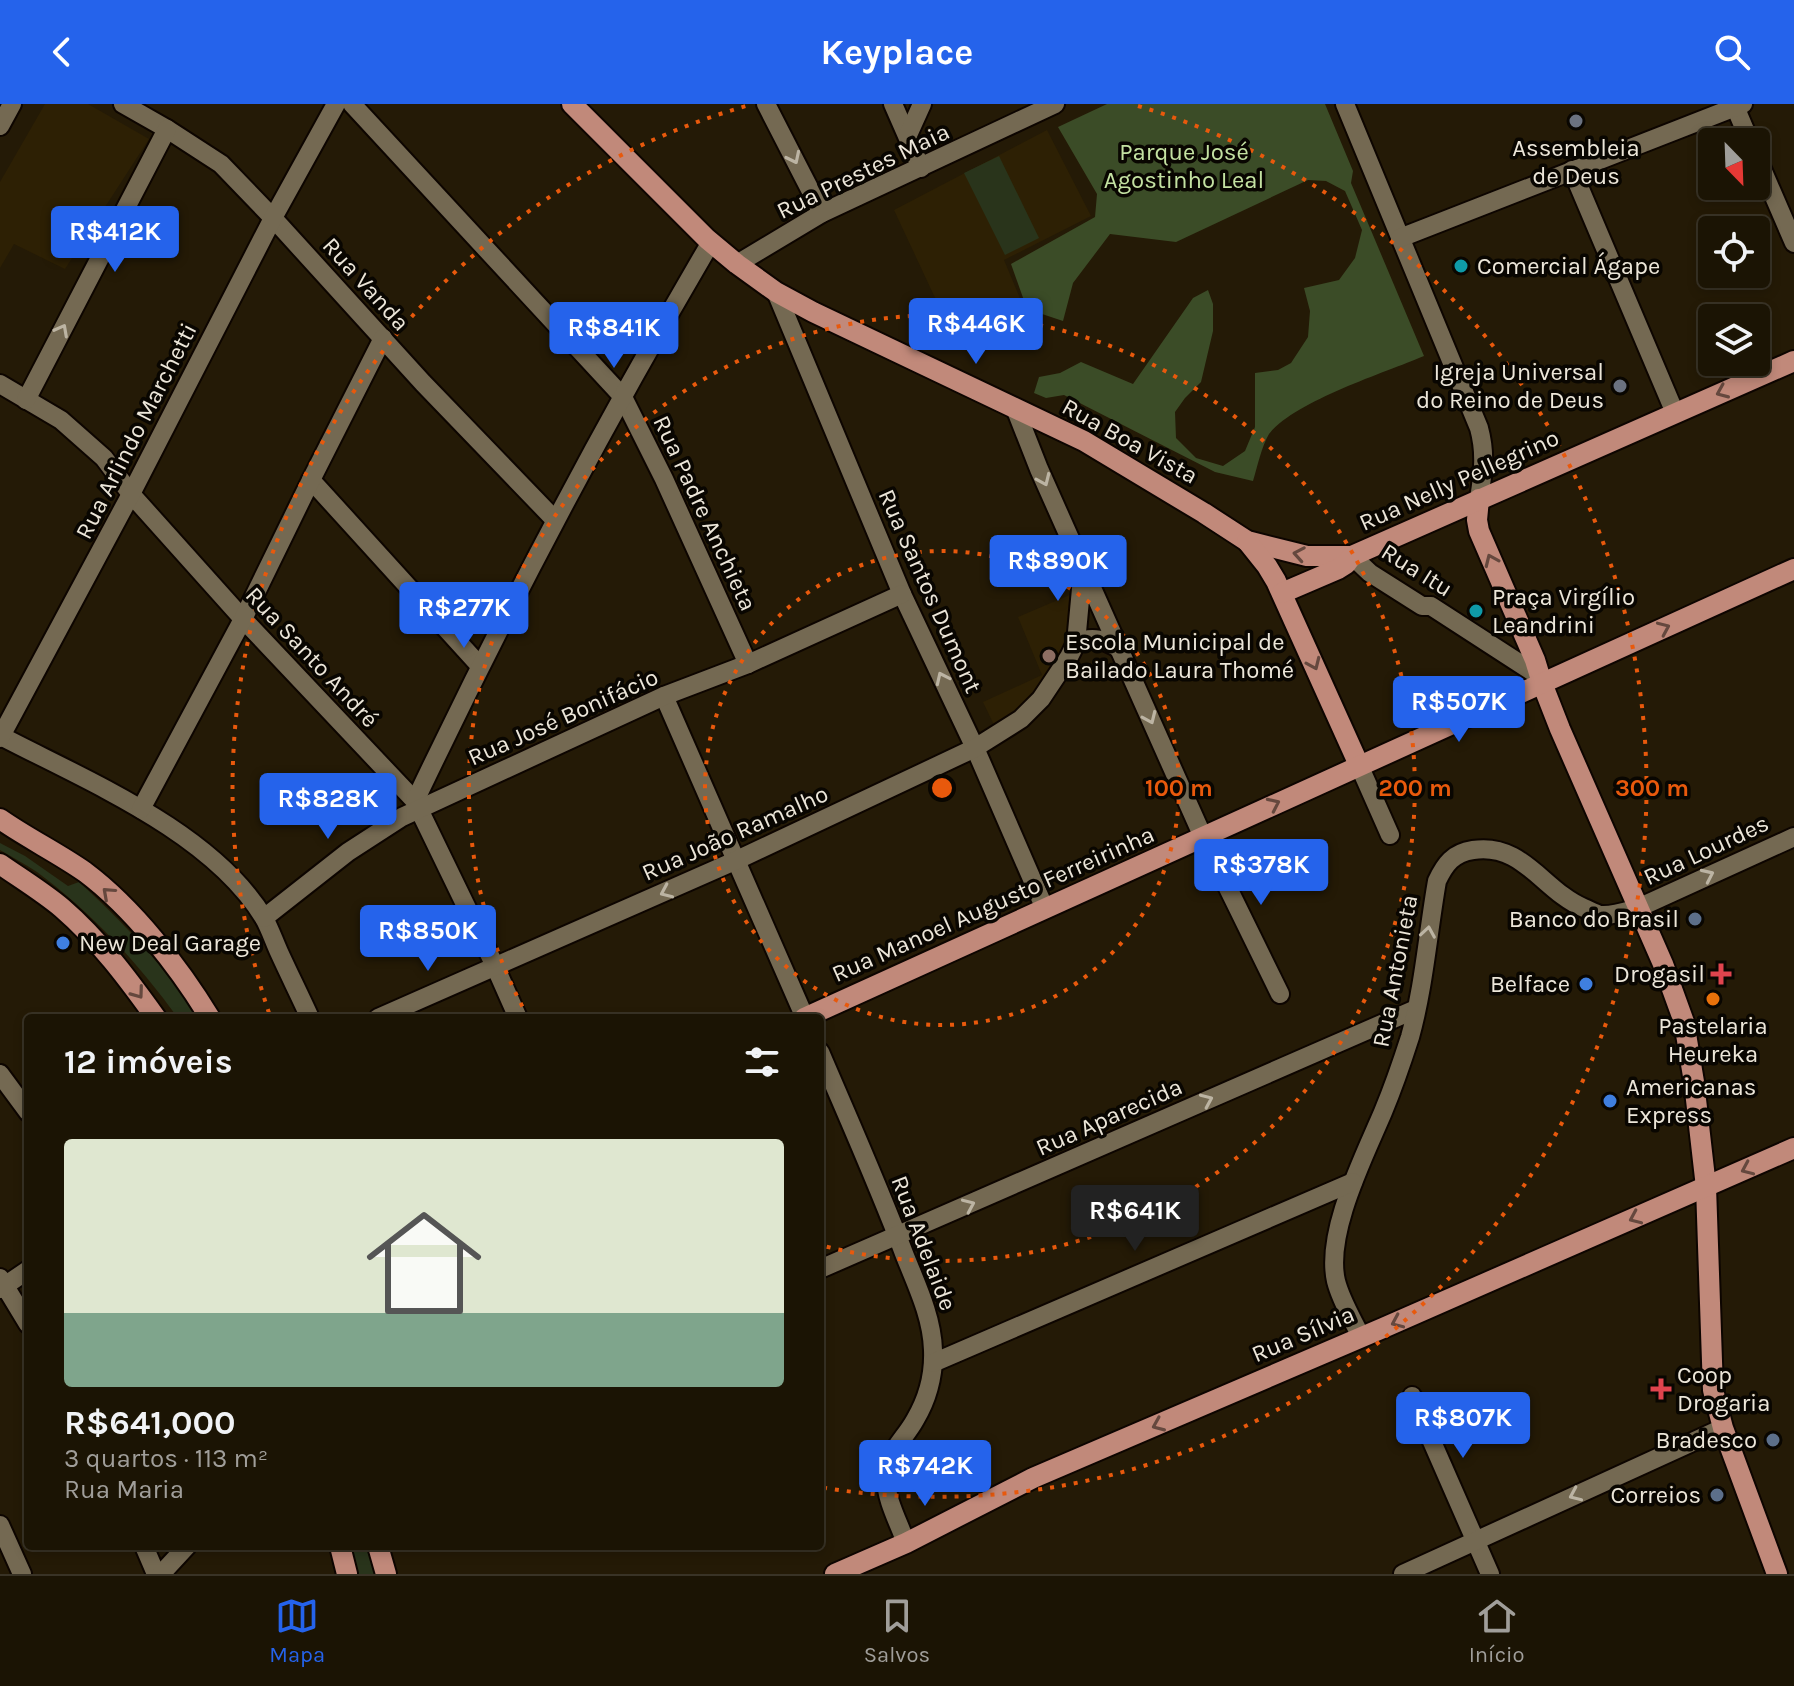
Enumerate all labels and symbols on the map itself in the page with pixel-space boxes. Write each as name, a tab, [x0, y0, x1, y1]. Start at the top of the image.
marker: Assembleia de Deus	[1567, 112, 1585, 130]
street label: Rua Prestes Maia	[772, 117, 954, 225]
north arrow	[1698, 128, 1770, 200]
place label: Assembleia de Deus	[1512, 134, 1640, 190]
park label: Parque José Agostinho Leal	[1104, 138, 1264, 194]
one-way arrow	[784, 150, 800, 165]
pin: R$412K	[50, 206, 180, 274]
street label: Rua Vanda	[317, 232, 415, 336]
place label: Comercial Ágape	[1477, 251, 1660, 280]
marker: Comercial Ágape	[1452, 257, 1470, 275]
pin: R$446K	[911, 298, 1041, 366]
pin: R$841K	[549, 302, 679, 370]
street label: Rua Arlindo Marchetti	[69, 318, 203, 544]
one-way arrow	[53, 324, 68, 339]
place label: Igreja Universal do Reino de Deus	[1416, 358, 1604, 414]
marker: Igreja Universal do Reino de Deus	[1611, 377, 1629, 395]
one-way arrow	[1716, 383, 1731, 399]
street label: Rua Boa Vista	[1057, 392, 1203, 490]
street label: Rua Padre Anchieta	[647, 411, 763, 615]
street label: Rua Nelly Pellegrino	[1355, 423, 1563, 537]
one-way arrow	[1035, 472, 1051, 486]
street label: Rua Santos Dumont	[872, 485, 988, 697]
pin: R$890K	[993, 535, 1123, 603]
street label: Rua Itu	[1376, 537, 1458, 603]
one-way arrow	[1292, 546, 1306, 563]
one-way arrow	[1485, 553, 1501, 568]
street label: Rua Santo André	[240, 581, 384, 733]
pin: R$277K	[399, 582, 529, 650]
place label: Praça Virgílio Leandrini	[1492, 583, 1635, 639]
marker: Praça Virgílio Leandrini	[1467, 602, 1485, 620]
one-way arrow	[1655, 622, 1670, 638]
place label: Escola Municipal de Bailado Laura Thomé	[1065, 628, 1294, 684]
marker: Escola Municipal de Bailado Laura Thomé	[1040, 647, 1058, 665]
one-way arrow	[1304, 656, 1320, 671]
street label: Rua José Bonifácio	[464, 662, 662, 772]
one-way arrow	[936, 671, 952, 686]
pin: R$507K	[1394, 676, 1524, 744]
one-way arrow	[1141, 709, 1157, 724]
pin: R$828K	[263, 773, 393, 841]
centre of rings	[928, 774, 956, 802]
text: 100 m	[1145, 774, 1213, 802]
text: 200 m	[1378, 774, 1452, 802]
text: 300 m	[1615, 774, 1689, 802]
street label: Rua João Ramalho	[638, 779, 832, 887]
one-way arrow	[1266, 798, 1281, 814]
street label: Rua Lourdes	[1639, 809, 1773, 891]
street label: Rua Manoel Augusto Ferreirinha	[827, 820, 1159, 988]
pin: R$378K	[1196, 839, 1326, 907]
one-way arrow	[1700, 869, 1715, 885]
one-way arrow	[660, 882, 674, 898]
one-way arrow	[103, 888, 118, 902]
street label: Rua Antonieta	[1366, 892, 1424, 1050]
pin: R$850K	[363, 905, 493, 973]
place label: Banco do Brasil	[1509, 905, 1679, 933]
marker: Banco do Brasil	[1686, 910, 1704, 928]
one-way arrow	[1419, 925, 1436, 939]
place label: New Deal Garage	[79, 929, 261, 957]
marker: New Deal Garage	[54, 934, 72, 952]
place label: Drogasil	[1614, 960, 1705, 988]
marker: Drogasil	[1712, 965, 1730, 983]
place label: Belface	[1490, 970, 1570, 998]
marker: Belface	[1577, 975, 1595, 993]
one-way arrow	[128, 984, 143, 998]
marker: Pastelaria Heureka	[1704, 990, 1722, 1008]
place label: Pastelaria Heureka	[1658, 1012, 1768, 1068]
street label: Rua Aparecida	[1032, 1072, 1186, 1162]
place label: Americanas Express	[1626, 1073, 1756, 1129]
marker: Americanas Express	[1601, 1092, 1619, 1110]
one-way arrow	[1199, 1094, 1213, 1110]
one-way arrow	[1741, 1160, 1755, 1176]
street label: Rua Adelaide	[885, 1172, 963, 1314]
pin: R$641K	[1070, 1185, 1200, 1253]
one-way arrow	[961, 1198, 975, 1214]
one-way arrow	[1629, 1208, 1643, 1224]
street label: Rua Sílvia	[1247, 1300, 1359, 1368]
one-way arrow	[1391, 1313, 1405, 1329]
place label: Coop Drogaria	[1677, 1361, 1770, 1417]
marker: Coop Drogaria	[1652, 1380, 1670, 1398]
pin: R$807K	[1398, 1392, 1528, 1460]
one-way arrow	[1152, 1415, 1166, 1431]
place label: Bradesco	[1656, 1426, 1757, 1454]
marker: Bradesco	[1764, 1431, 1782, 1449]
pin: R$742K	[860, 1440, 990, 1508]
place label: Correios	[1611, 1481, 1701, 1509]
one-way arrow	[1569, 1485, 1584, 1501]
marker: Correios	[1708, 1486, 1726, 1504]

